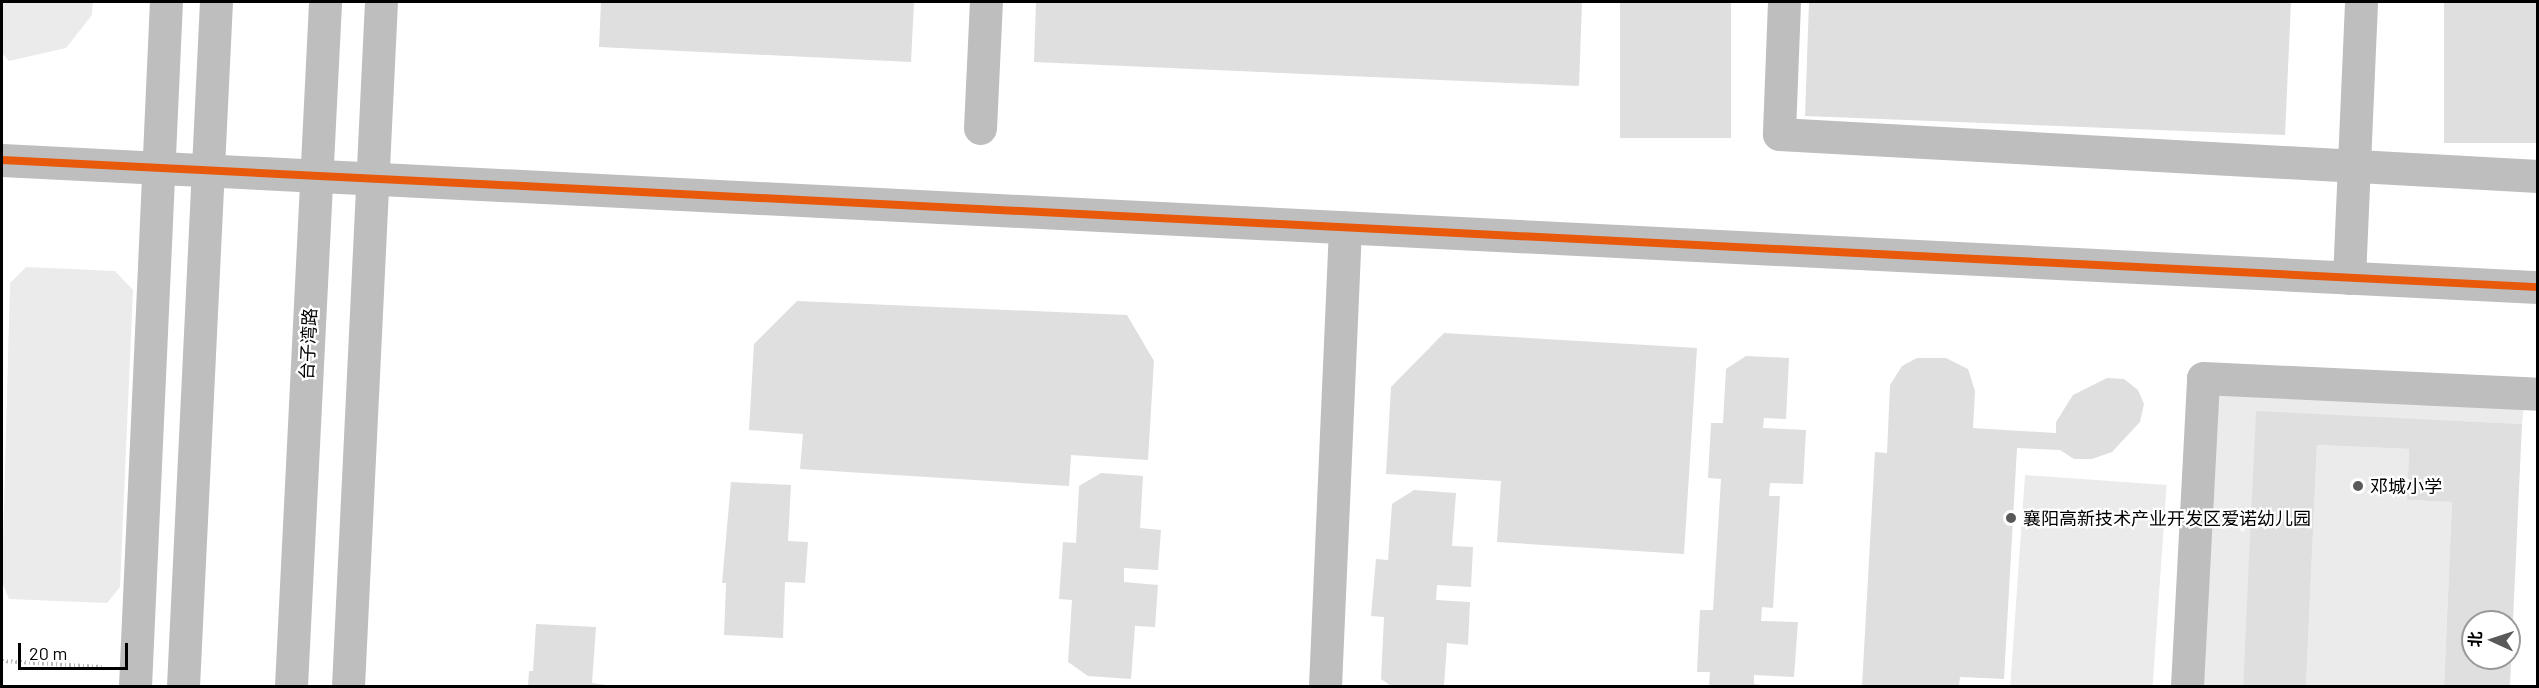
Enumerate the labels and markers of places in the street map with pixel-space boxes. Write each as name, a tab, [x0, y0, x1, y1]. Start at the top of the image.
place label: 邓城小学	[2370, 475, 2442, 497]
marker: 邓城小学	[2351, 479, 2365, 493]
place label: 襄阳高新技术产业开发区爱诺幼儿园	[2023, 507, 2311, 529]
marker: 襄阳高新技术产业开发区爱诺幼儿园	[2004, 511, 2018, 525]

